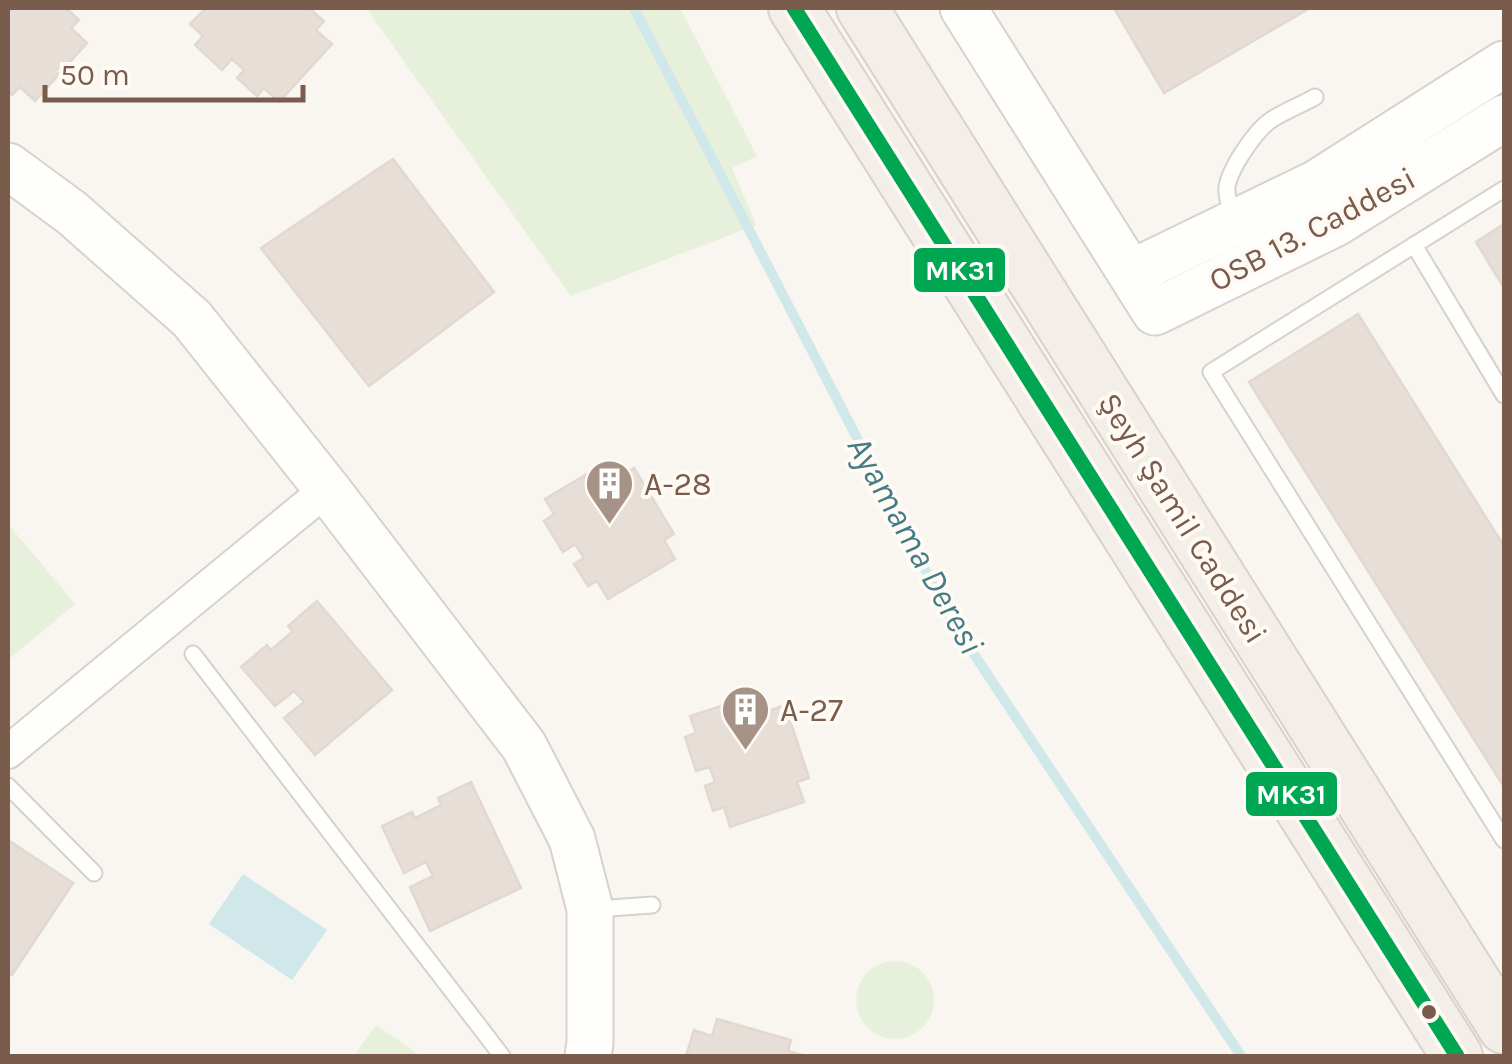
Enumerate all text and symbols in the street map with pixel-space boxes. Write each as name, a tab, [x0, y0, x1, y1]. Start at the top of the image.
scale bar	[45, 40, 302, 102]
text: 50 m	[60, 57, 130, 93]
street label: OSB 13. Caddesi	[1203, 160, 1422, 299]
line badge: MK31	[912, 246, 1007, 294]
text: MK31	[925, 254, 995, 287]
street label: Şeyh Şamil Caddesi	[1090, 386, 1275, 650]
water label: Ayamama Deresi	[839, 429, 992, 661]
building icon: A-28	[583, 458, 635, 526]
place label: A-28	[644, 466, 712, 503]
building icon: A-27	[719, 684, 771, 752]
place label: A-27	[780, 692, 843, 729]
line badge: MK31	[1244, 770, 1339, 818]
text: MK31	[1256, 778, 1326, 811]
unlabelled marker	[1419, 1002, 1439, 1022]

